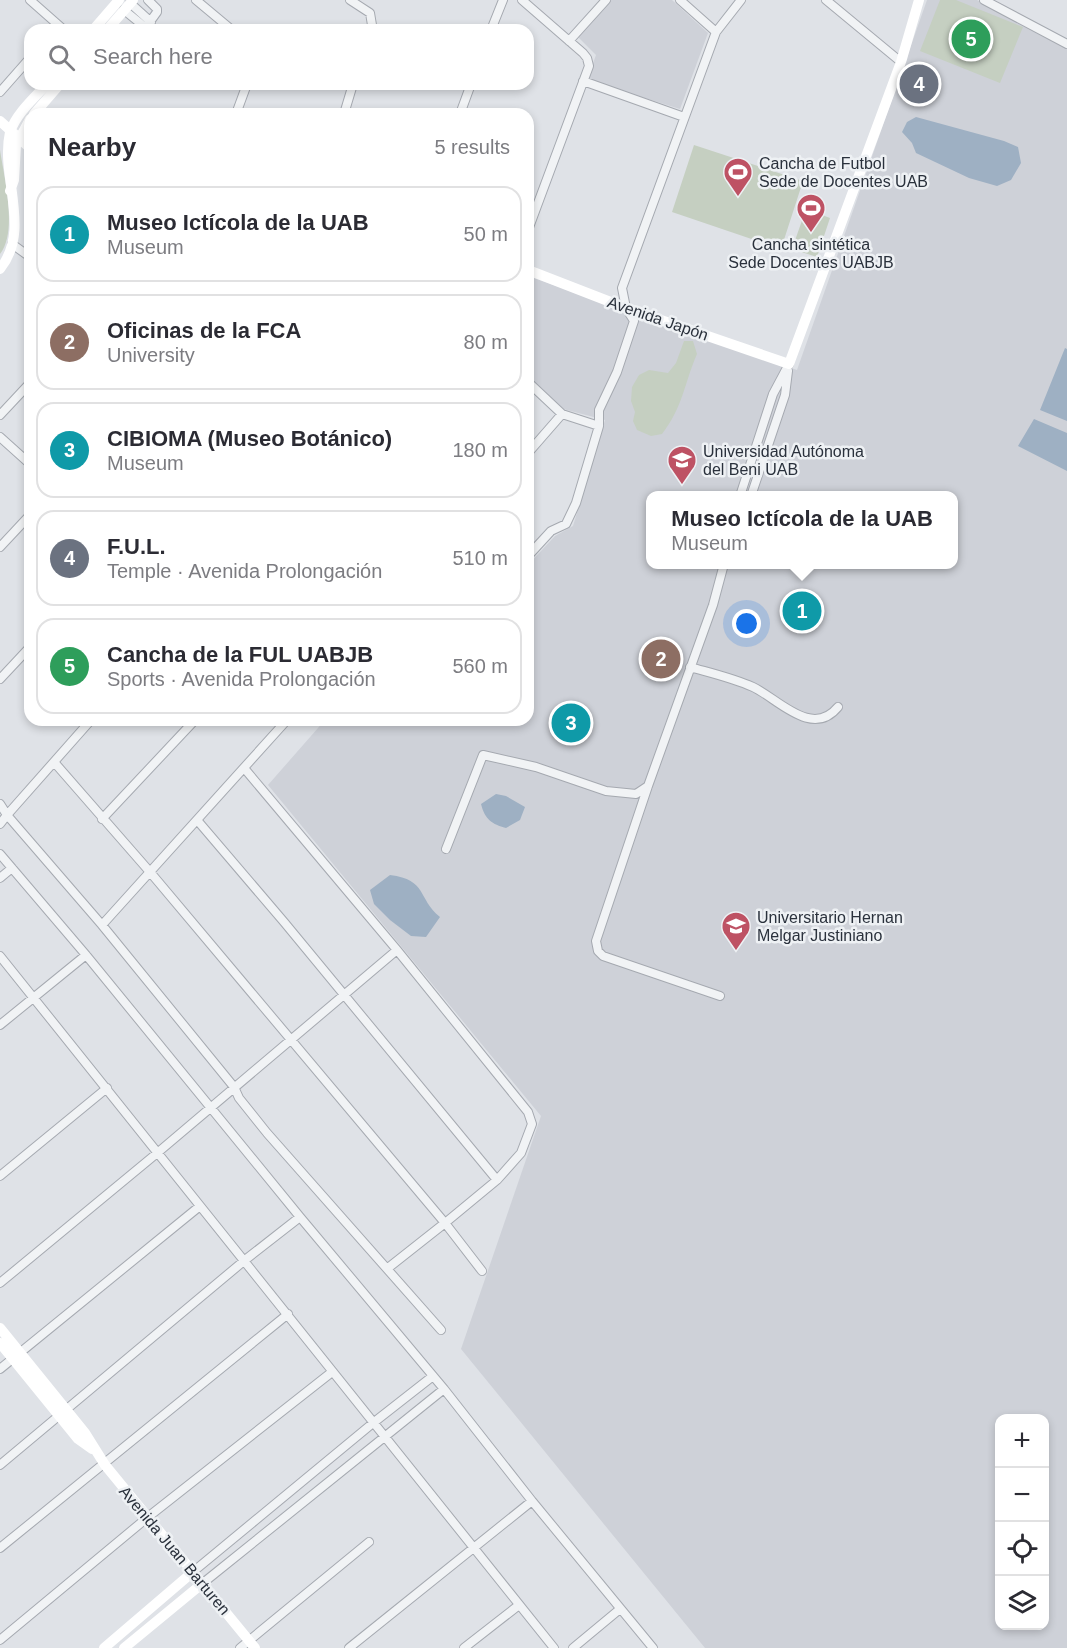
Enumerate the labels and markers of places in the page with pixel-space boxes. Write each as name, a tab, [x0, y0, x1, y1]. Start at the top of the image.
pin: 5	[952, 16, 990, 62]
pin: 4	[900, 62, 938, 106]
place label: Cancha de Futbol Sede de Docentes UAB	[759, 155, 928, 190]
sports icon: Cancha de Futbol Sede de Docentes UAB	[722, 156, 754, 198]
sports icon: Cancha sintética Sede Docentes UABJB	[795, 192, 827, 234]
place label: Cancha sintética Sede Docentes UABJB	[728, 236, 894, 271]
place label: Universidad Autónoma del Beni UAB	[703, 443, 864, 478]
school or university icon: Universidad Autónoma del Beni UAB	[666, 444, 698, 486]
pin: 1	[782, 588, 822, 634]
pin: 2	[642, 636, 680, 682]
pin: 3	[552, 700, 590, 746]
place label: Universitario Hernan Melgar Justiniano	[757, 909, 903, 944]
school or university icon: Universitario Hernan Melgar Justiniano	[720, 910, 752, 952]

